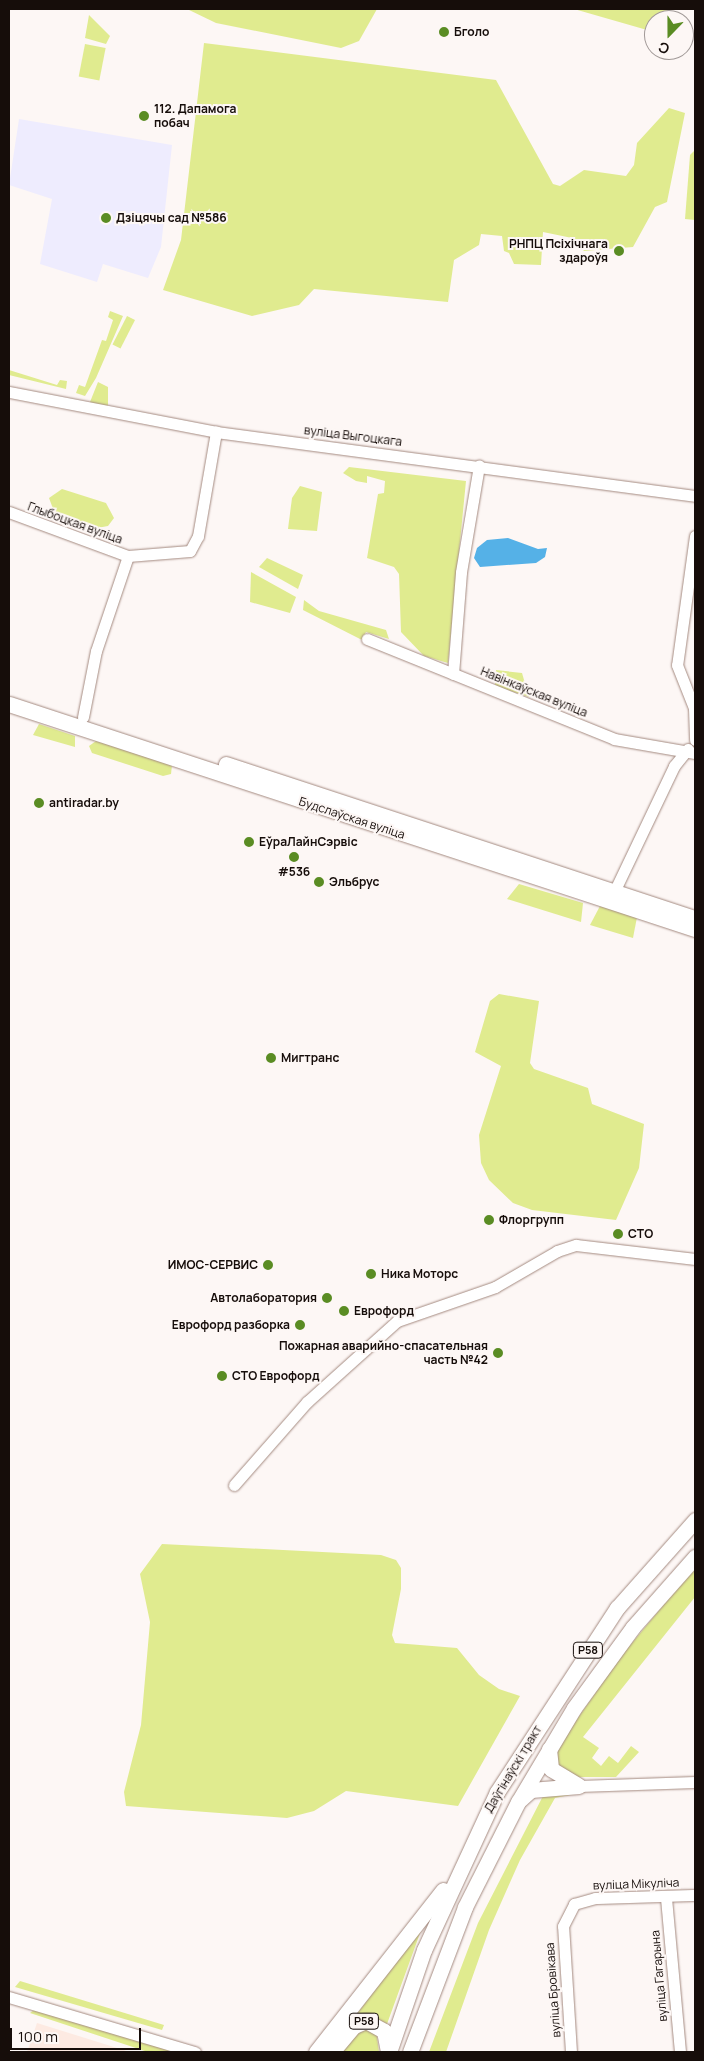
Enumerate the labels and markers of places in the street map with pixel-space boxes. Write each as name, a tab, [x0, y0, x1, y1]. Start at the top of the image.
place label: Бголо	[454, 25, 489, 39]
marker: Бголо	[438, 26, 450, 38]
place label: 112. Дапамога побач	[154, 102, 236, 130]
marker: 112. Дапамога побач	[138, 110, 150, 122]
place label: Дзіцячы сад №586	[116, 211, 227, 225]
marker: Дзіцячы сад №586	[100, 212, 112, 224]
place label: РНПЦ Псіхічнага здароўя	[509, 237, 608, 265]
marker: РНПЦ Псіхічнага здароўя	[612, 244, 626, 258]
place label: antiradar.by	[49, 796, 119, 810]
marker: antiradar.by	[33, 797, 45, 809]
place label: ЕўраЛайнСэрвіс	[259, 835, 358, 849]
marker: ЕўраЛайнСэрвіс	[243, 836, 255, 848]
marker: #536	[288, 851, 300, 863]
place label: #536	[278, 865, 310, 879]
place label: Эльбрус	[329, 875, 379, 889]
marker: Эльбрус	[313, 876, 325, 888]
place label: Мигтранс	[281, 1051, 339, 1065]
marker: Мигтранс	[265, 1052, 277, 1064]
place label: Флоргрупп	[499, 1213, 564, 1227]
marker: Флоргрупп	[483, 1214, 495, 1226]
place label: СТО	[628, 1227, 653, 1241]
marker: СТО	[612, 1228, 624, 1240]
place label: ИМОС-СЕРВИС	[168, 1258, 258, 1272]
marker: ИМОС-СЕРВИС	[262, 1259, 274, 1271]
place label: Ника Моторс	[381, 1267, 458, 1281]
marker: Ника Моторс	[365, 1268, 377, 1280]
place label: Автолаборатория	[210, 1291, 317, 1305]
marker: Автолаборатория	[321, 1292, 333, 1304]
place label: Еврофорд	[354, 1304, 414, 1318]
marker: Еврофорд	[338, 1305, 350, 1317]
place label: Еврофорд разборка	[172, 1318, 290, 1332]
marker: Еврофорд разборка	[294, 1319, 306, 1331]
place label: Пожарная аварийно-спасательная часть №42	[279, 1339, 488, 1367]
marker: Пожарная аварийно-спасательная часть №42	[492, 1347, 504, 1359]
place label: СТО Еврофорд	[232, 1369, 320, 1383]
marker: СТО Еврофорд	[216, 1370, 228, 1382]

